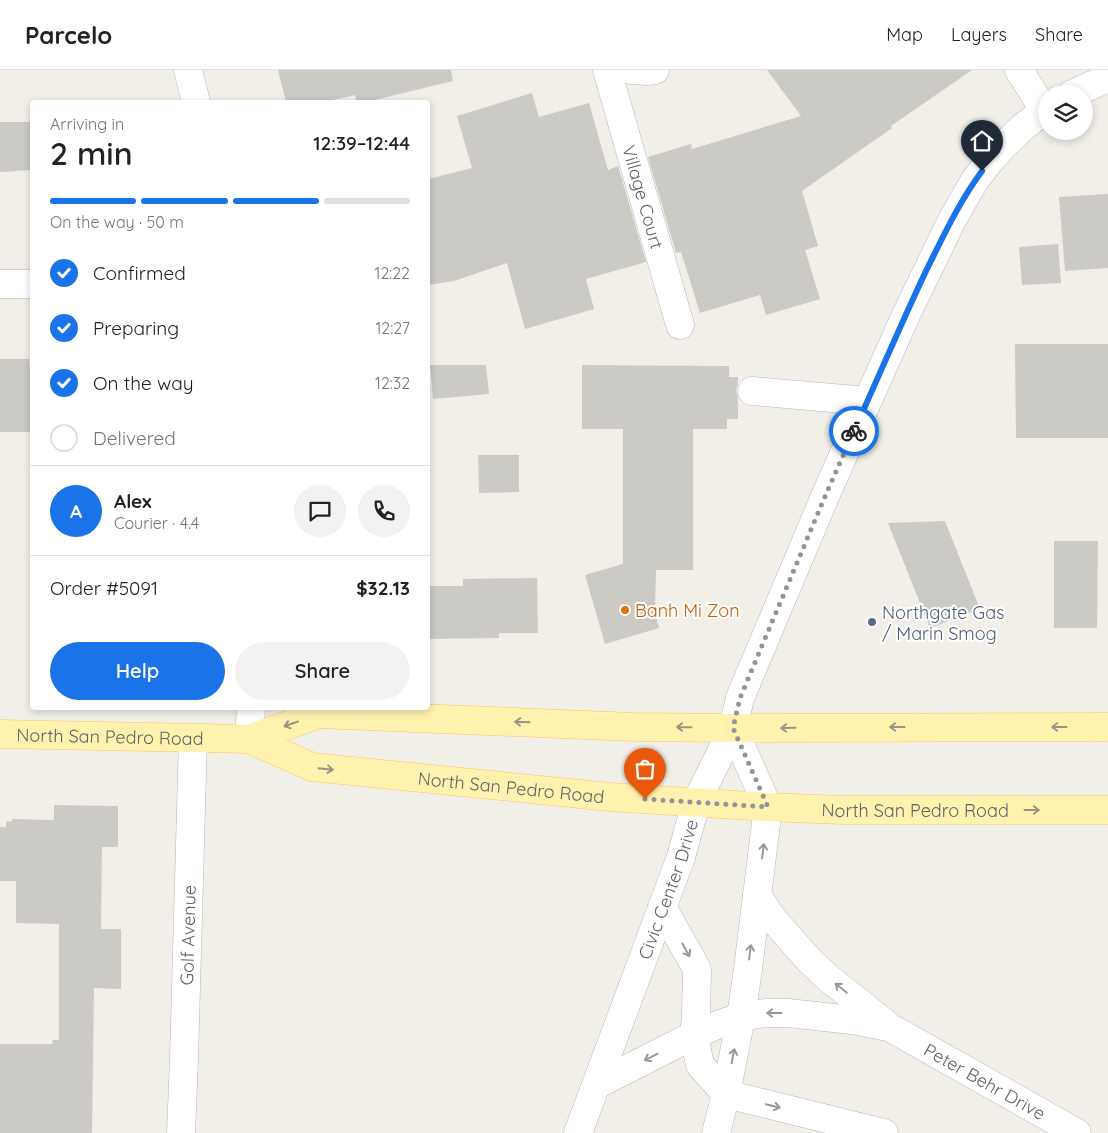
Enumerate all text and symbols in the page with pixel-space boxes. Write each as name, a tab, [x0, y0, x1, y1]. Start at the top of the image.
text: Parcelo	[25, 20, 112, 50]
text: Map	[886, 23, 923, 46]
text: Layers	[951, 23, 1007, 46]
text: Share	[1035, 23, 1083, 46]
map controls	[1038, 85, 1093, 140]
button: layers	[1038, 85, 1093, 140]
text: Arriving in	[50, 114, 124, 134]
pin	[961, 120, 1003, 171]
icon: home	[968, 127, 996, 155]
text: 12:39–12:44	[313, 131, 410, 155]
text: 2 min	[50, 133, 133, 173]
street label: Village Court	[618, 142, 669, 251]
text: On the way · 50 m	[50, 212, 184, 232]
icon: check	[50, 259, 78, 287]
text: Confirmed	[93, 261, 186, 285]
text: 12:22	[374, 263, 410, 283]
icon: check	[50, 314, 78, 342]
text: Preparing	[93, 316, 179, 340]
text: 12:27	[375, 318, 410, 338]
icon: check	[50, 369, 78, 397]
text: On the way	[93, 371, 194, 395]
text: 12:32	[375, 373, 410, 393]
courier	[829, 406, 879, 456]
icon: bike	[840, 417, 868, 445]
text: Delivered	[93, 426, 176, 450]
button: chat	[294, 485, 346, 537]
button: phone	[358, 485, 410, 537]
text: Alex	[114, 489, 152, 513]
text: A	[70, 499, 82, 523]
text: Courier · 4.4	[114, 513, 199, 533]
text: Order #5091	[50, 576, 158, 600]
text: $32.13	[356, 576, 410, 600]
place label: Banh Mi Zon	[635, 599, 740, 622]
place label: Northgate Gas / Marin Smog	[882, 601, 1005, 645]
marker: Banh Mi Zon	[619, 604, 631, 616]
marker: Northgate Gas / Marin Smog	[866, 616, 878, 628]
button: Help	[50, 642, 225, 700]
button: Share	[235, 642, 410, 700]
one-way arrow	[514, 718, 530, 727]
one-way arrow	[284, 720, 299, 729]
one-way arrow	[889, 722, 906, 732]
one-way arrow	[1052, 722, 1068, 732]
street label: North San Pedro Road	[16, 723, 204, 750]
one-way arrow	[676, 723, 692, 732]
one-way arrow	[780, 723, 796, 733]
pin	[624, 748, 666, 799]
icon: bag	[631, 755, 659, 783]
one-way arrow	[318, 764, 334, 773]
street label: North San Pedro Road	[417, 766, 605, 808]
street label: North San Pedro Road	[821, 798, 1009, 822]
one-way arrow	[1023, 805, 1039, 815]
street label: Civic Center Drive	[632, 816, 702, 962]
one-way arrow	[758, 843, 768, 859]
street label: Golf Avenue	[175, 885, 200, 986]
one-way arrow	[681, 942, 691, 956]
one-way arrow	[745, 944, 755, 960]
one-way arrow	[835, 982, 848, 993]
one-way arrow	[766, 1008, 782, 1018]
street label: Peter Behr Drive	[920, 1038, 1050, 1125]
one-way arrow	[729, 1048, 738, 1064]
one-way arrow	[643, 1052, 658, 1062]
one-way arrow	[764, 1102, 780, 1111]

